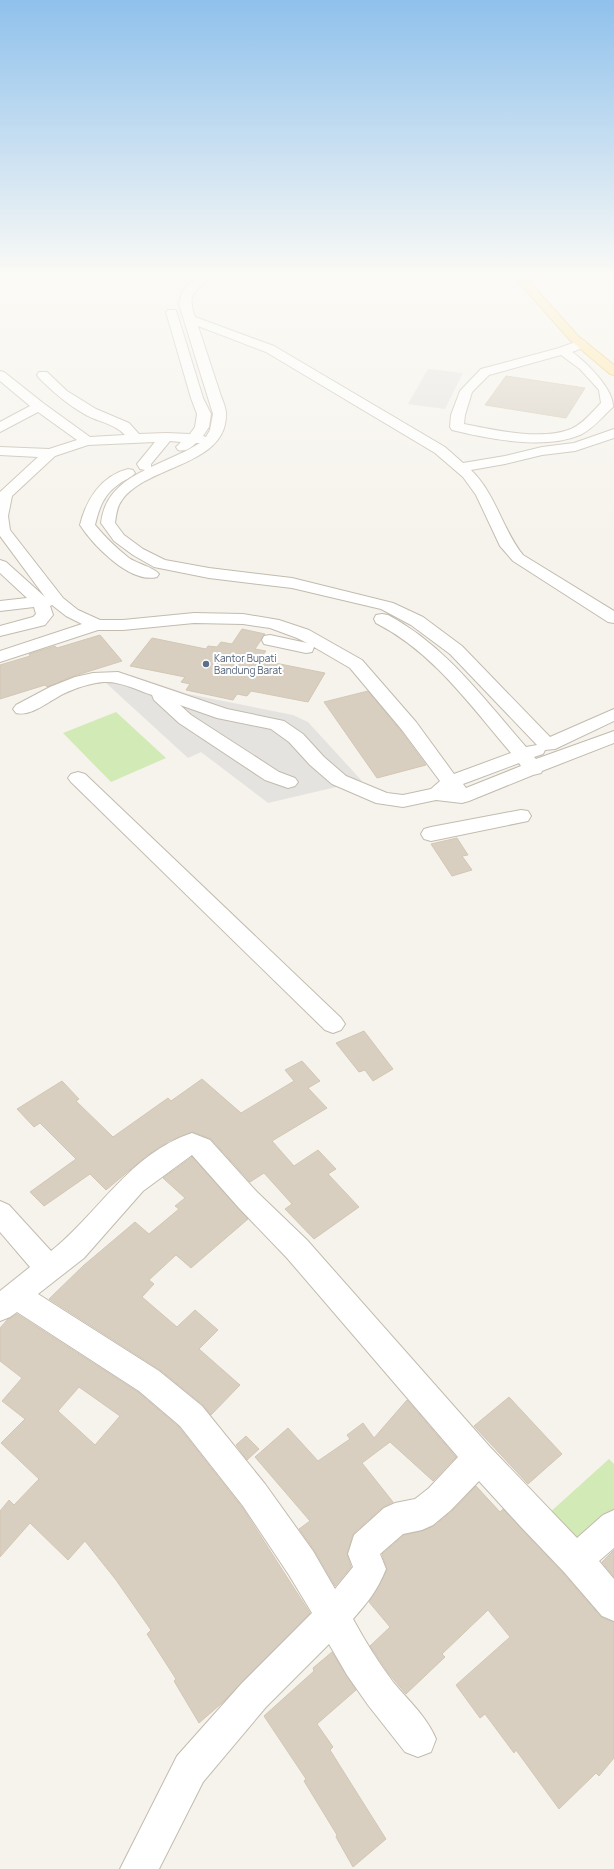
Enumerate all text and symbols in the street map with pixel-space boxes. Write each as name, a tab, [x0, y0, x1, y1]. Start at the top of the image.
place label: Kantor Bupati Bandung Barat	[214, 651, 282, 677]
marker: Kantor Bupati Bandung Barat	[201, 659, 211, 669]

